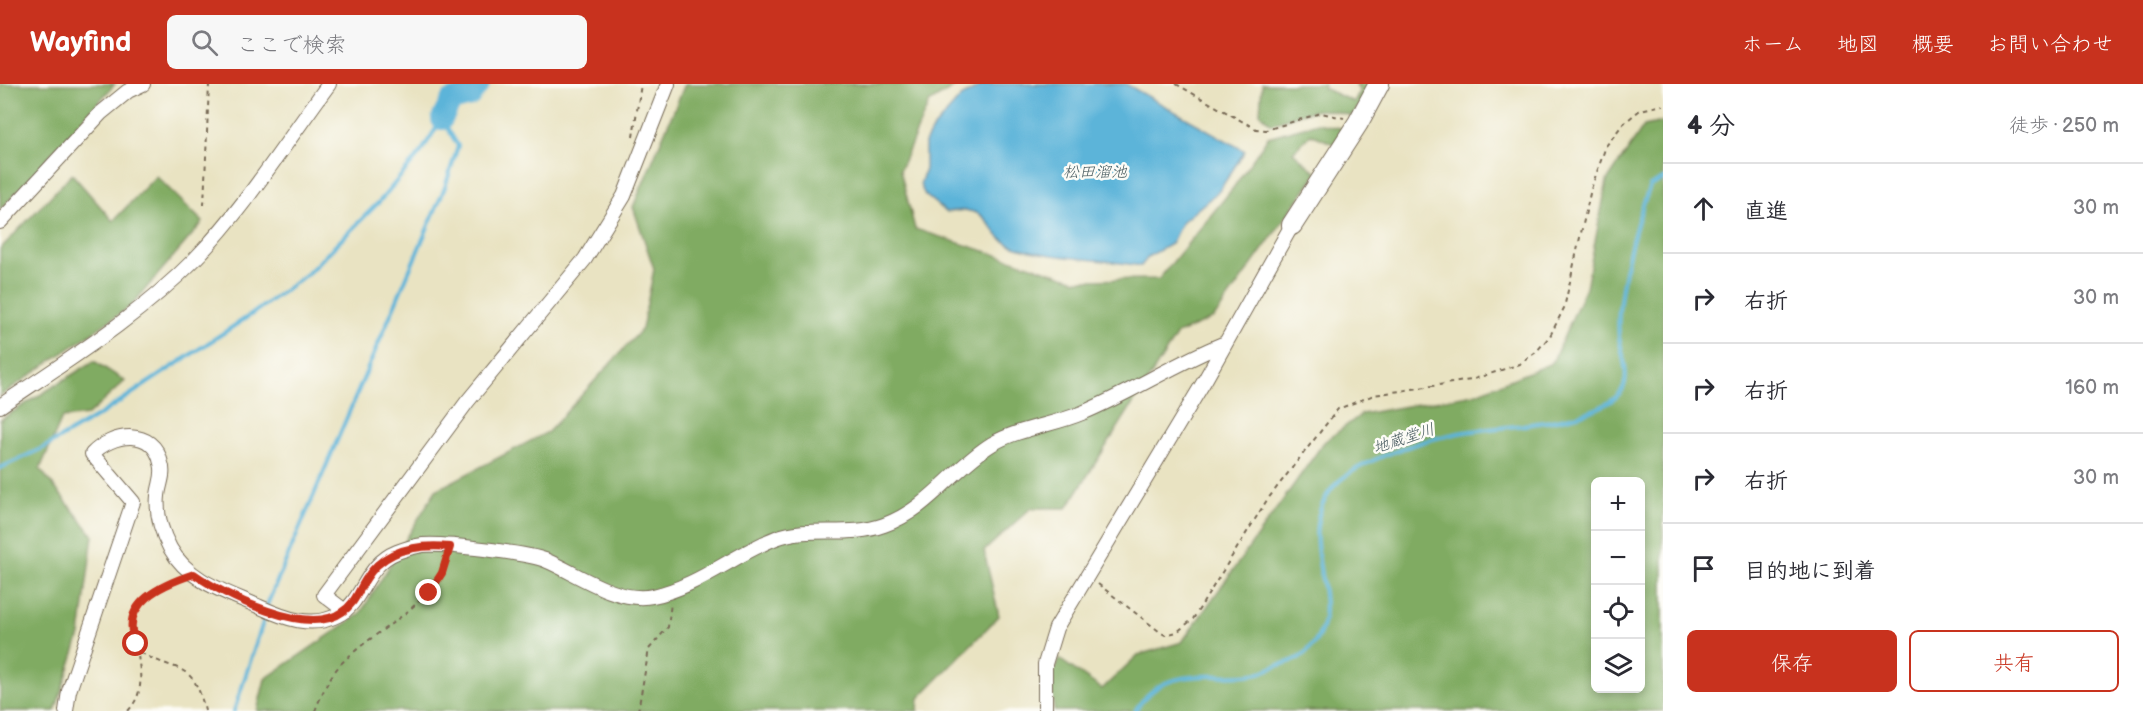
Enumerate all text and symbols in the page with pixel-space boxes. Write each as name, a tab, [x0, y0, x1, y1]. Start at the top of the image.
search box	[167, 15, 587, 69]
text: Wayfind	[30, 26, 131, 59]
icon: search	[188, 26, 221, 59]
text: ここで検索	[236, 32, 346, 59]
text: ホーム	[1742, 32, 1804, 57]
text: 地図	[1837, 32, 1879, 57]
text: 概要	[1912, 32, 1954, 57]
text: お問い合わせ	[1987, 32, 2113, 57]
text: 4 分	[1687, 111, 1735, 142]
text: 徒歩 · 250 m	[2009, 114, 2119, 138]
water label: 松田溜池	[1063, 163, 1128, 182]
icon: ahead	[1687, 192, 1720, 225]
text: 30 m	[2073, 196, 2119, 220]
text: 直進	[1744, 198, 1788, 225]
icon: right	[1687, 282, 1720, 315]
text: 30 m	[2073, 286, 2119, 310]
text: 右折	[1744, 288, 1788, 315]
icon: right	[1687, 372, 1720, 405]
text: 160 m	[2065, 376, 2119, 400]
text: 右折	[1744, 378, 1788, 405]
water label: 地蔵堂川	[1371, 420, 1437, 458]
icon: right	[1687, 462, 1720, 495]
text: 30 m	[2073, 466, 2119, 490]
text: 右折	[1744, 468, 1788, 495]
map controls	[1591, 477, 1645, 693]
button: +	[1591, 477, 1645, 531]
button: −	[1591, 531, 1645, 585]
icon: arrive	[1687, 552, 1720, 585]
text: 目的地に到着	[1744, 558, 1876, 585]
route end	[415, 579, 441, 605]
button: locate	[1591, 585, 1645, 639]
route start	[122, 630, 148, 656]
button: 保存	[1687, 630, 1897, 692]
button: 共有	[1909, 630, 2119, 692]
button: layers	[1591, 639, 1645, 693]

